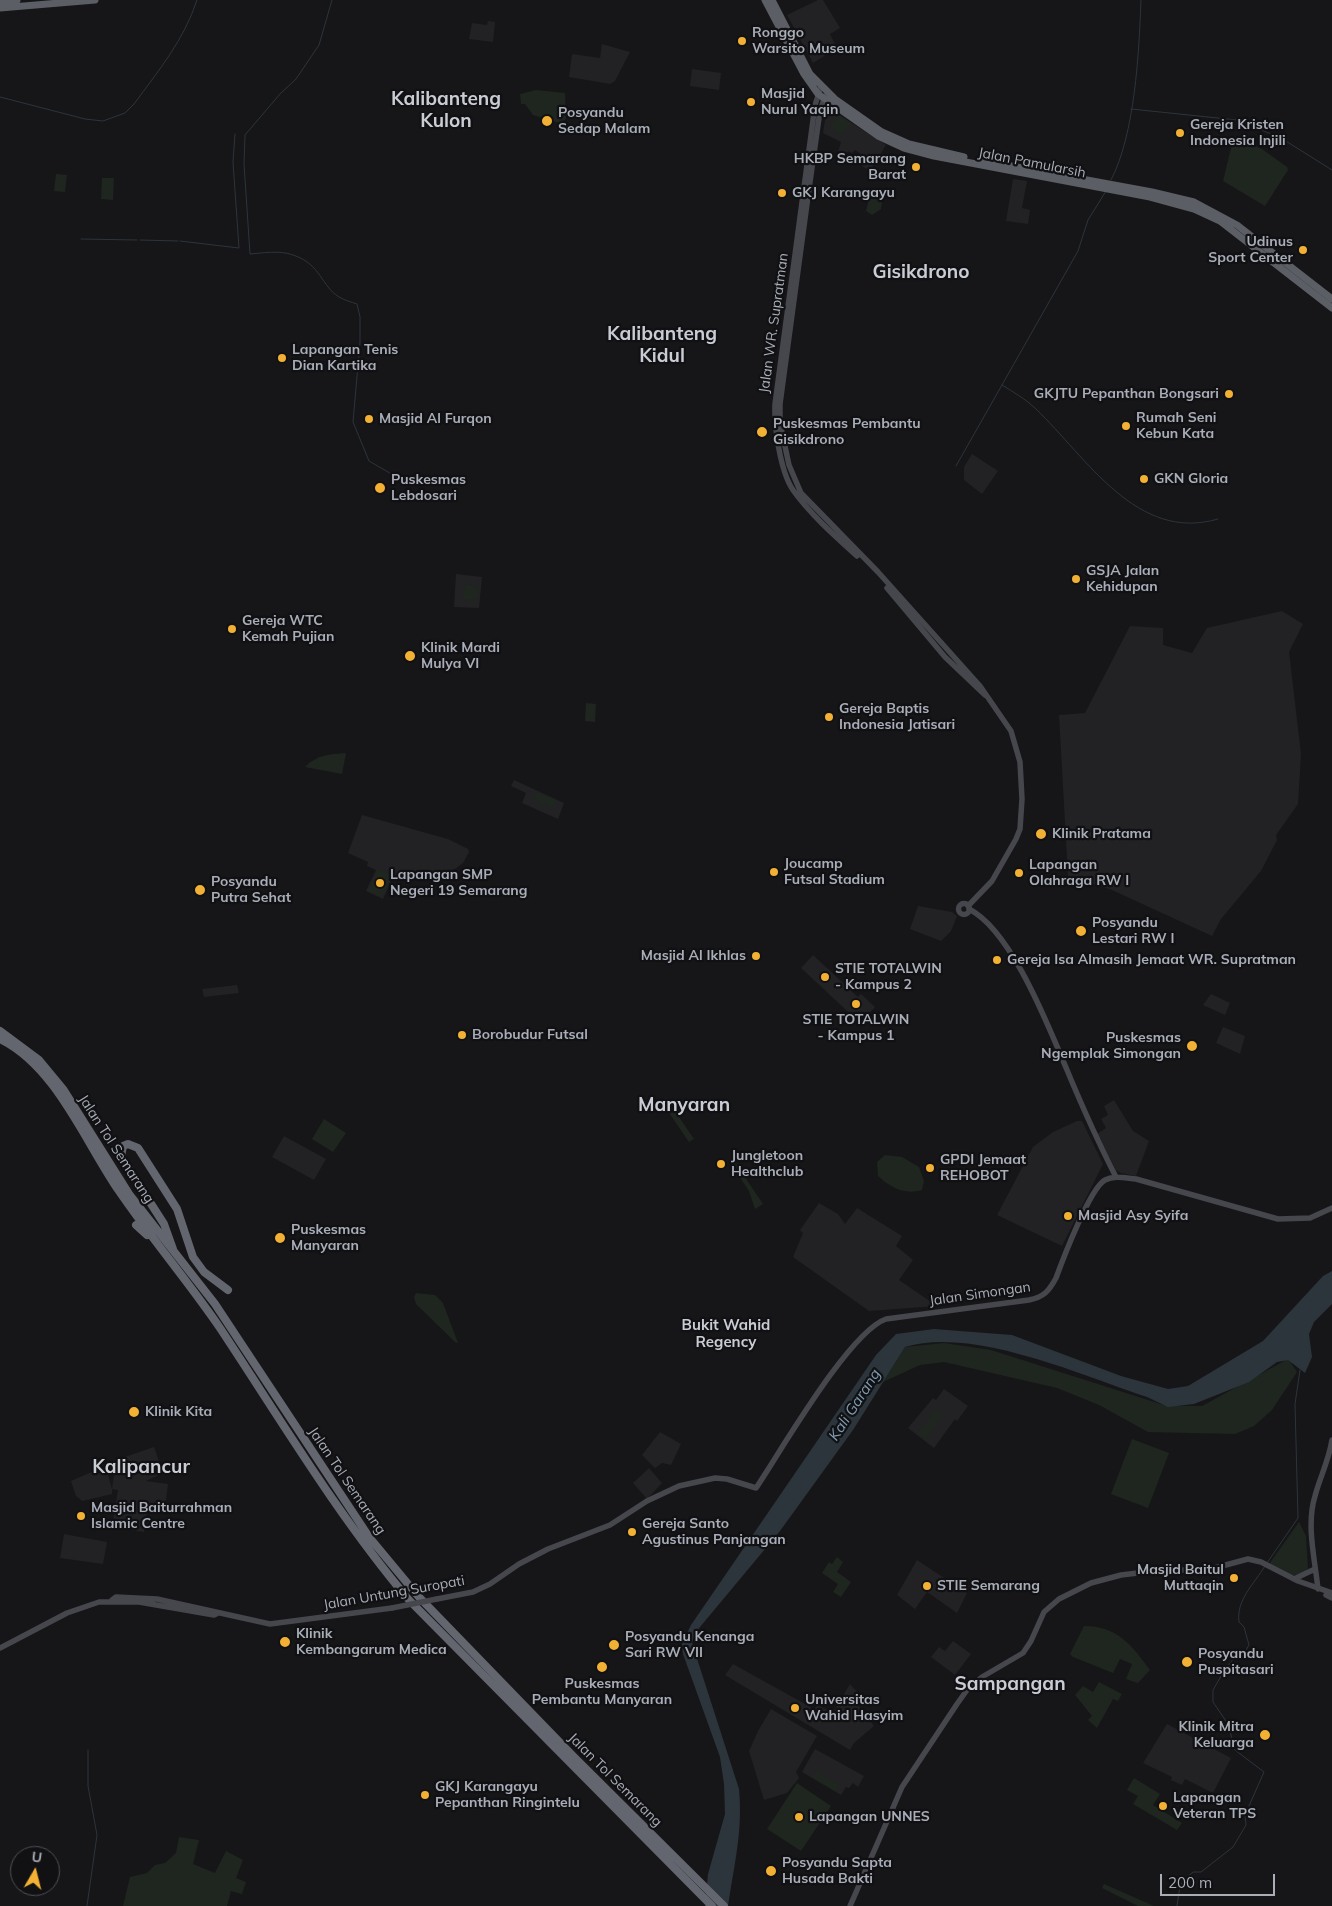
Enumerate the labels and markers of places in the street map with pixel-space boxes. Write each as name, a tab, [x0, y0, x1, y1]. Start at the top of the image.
place label: Ronggo Warsito Museum	[752, 25, 865, 58]
marker: Ronggo Warsito Museum	[736, 35, 748, 47]
place label: Masjid Nurul Yaqin	[761, 86, 838, 118]
marker: Masjid Nurul Yaqin	[745, 96, 757, 108]
place label: Posyandu Sedap Malam	[558, 105, 650, 138]
marker: Posyandu Sedap Malam	[540, 114, 554, 128]
place label: Gereja Kristen Indonesia Injili	[1190, 117, 1286, 150]
marker: Gereja Kristen Indonesia Injili	[1174, 127, 1186, 139]
place label: HKBP Semarang Barat	[794, 151, 906, 184]
marker: HKBP Semarang Barat	[910, 161, 922, 173]
place label: GKJ Karangayu	[792, 185, 895, 201]
marker: GKJ Karangayu	[776, 187, 788, 199]
place label: Udinus Sport Center	[1208, 234, 1293, 266]
marker: Udinus Sport Center	[1297, 244, 1309, 256]
place label: Lapangan Tenis Dian Kartika	[292, 342, 398, 374]
marker: Lapangan Tenis Dian Kartika	[276, 352, 288, 364]
place label: GKJTU Pepanthan Bongsari	[1034, 386, 1219, 402]
marker: GKJTU Pepanthan Bongsari	[1223, 388, 1235, 400]
place label: Rumah Seni Kebun Kata	[1136, 410, 1217, 442]
place label: Masjid Al Furqon	[379, 411, 492, 427]
marker: Masjid Al Furqon	[363, 413, 375, 425]
place label: Puskesmas Pembantu Gisikdrono	[773, 416, 921, 448]
marker: Rumah Seni Kebun Kata	[1120, 420, 1132, 432]
marker: Puskesmas Pembantu Gisikdrono	[755, 425, 769, 439]
place label: GKN Gloria	[1154, 471, 1228, 487]
place label: Puskesmas Lebdosari	[391, 472, 466, 504]
marker: GKN Gloria	[1138, 473, 1150, 485]
marker: Puskesmas Lebdosari	[373, 481, 387, 495]
place label: GSJA Jalan Kehidupan	[1086, 563, 1159, 596]
marker: GSJA Jalan Kehidupan	[1070, 573, 1082, 585]
place label: Gereja WTC Kemah Pujian	[242, 613, 334, 646]
marker: Gereja WTC Kemah Pujian	[226, 623, 238, 635]
place label: Klinik Mardi Mulya VI	[421, 640, 500, 672]
marker: Klinik Mardi Mulya VI	[403, 649, 417, 663]
place label: Gereja Baptis Indonesia Jatisari	[839, 701, 955, 734]
marker: Gereja Baptis Indonesia Jatisari	[823, 711, 835, 723]
place label: Klinik Pratama	[1052, 826, 1151, 842]
marker: Klinik Pratama	[1034, 827, 1048, 841]
place label: Joucamp Futsal Stadium	[784, 856, 885, 889]
place label: Lapangan Olahraga RW I	[1029, 857, 1129, 890]
marker: Joucamp Futsal Stadium	[768, 866, 780, 878]
place label: Lapangan SMP Negeri 19 Semarang	[390, 867, 527, 900]
marker: Lapangan Olahraga RW I	[1013, 867, 1025, 879]
place label: Posyandu Putra Sehat	[211, 874, 291, 906]
marker: Lapangan SMP Negeri 19 Semarang	[374, 877, 386, 889]
marker: Posyandu Putra Sehat	[193, 883, 207, 897]
place label: Posyandu Lestari RW I	[1092, 915, 1175, 948]
marker: Posyandu Lestari RW I	[1074, 924, 1088, 938]
place label: Masjid Al Ikhlas	[641, 948, 746, 964]
marker: Masjid Al Ikhlas	[750, 950, 762, 962]
place label: Gereja Isa Almasih Jemaat WR. Supratman	[1007, 952, 1296, 968]
marker: Gereja Isa Almasih Jemaat WR. Supratman	[991, 954, 1003, 966]
place label: STIE TOTALWIN - Kampus 2	[835, 961, 942, 994]
marker: STIE TOTALWIN - Kampus 2	[819, 971, 831, 983]
marker: STIE TOTALWIN - Kampus 1	[850, 998, 862, 1010]
place label: STIE TOTALWIN - Kampus 1	[803, 1012, 909, 1044]
place label: Borobudur Futsal	[472, 1027, 588, 1043]
marker: Borobudur Futsal	[456, 1029, 468, 1041]
place label: Puskesmas Ngemplak Simongan	[1041, 1030, 1181, 1062]
marker: Puskesmas Ngemplak Simongan	[1185, 1039, 1199, 1053]
place label: Jungletoon Healthclub	[731, 1148, 803, 1180]
place label: GPDI Jemaat REHOBOT	[940, 1152, 1026, 1184]
marker: Jungletoon Healthclub	[715, 1158, 727, 1170]
marker: GPDI Jemaat REHOBOT	[924, 1162, 936, 1174]
place label: Masjid Asy Syifa	[1078, 1208, 1188, 1224]
marker: Masjid Asy Syifa	[1062, 1210, 1074, 1222]
place label: Puskesmas Manyaran	[291, 1222, 366, 1254]
marker: Puskesmas Manyaran	[273, 1231, 287, 1245]
place label: Klinik Kita	[145, 1404, 212, 1420]
marker: Klinik Kita	[127, 1405, 141, 1419]
place label: Masjid Baiturrahman Islamic Centre	[91, 1500, 232, 1532]
marker: Masjid Baiturrahman Islamic Centre	[75, 1510, 87, 1522]
place label: Gereja Santo Agustinus Panjangan	[642, 1516, 786, 1548]
marker: Gereja Santo Agustinus Panjangan	[626, 1526, 638, 1538]
place label: Masjid Baitul Muttaqin	[1137, 1562, 1224, 1594]
marker: Masjid Baitul Muttaqin	[1228, 1572, 1240, 1584]
place label: STIE Semarang	[937, 1578, 1040, 1594]
marker: STIE Semarang	[921, 1580, 933, 1592]
place label: Klinik Kembangarum Medica	[296, 1626, 447, 1658]
place label: Posyandu Kenanga Sari RW VII	[625, 1629, 754, 1661]
marker: Klinik Kembangarum Medica	[278, 1635, 292, 1649]
marker: Posyandu Kenanga Sari RW VII	[607, 1638, 621, 1652]
place label: Posyandu Puspitasari	[1198, 1646, 1274, 1678]
marker: Posyandu Puspitasari	[1180, 1655, 1194, 1669]
marker: Puskesmas Pembantu Manyaran	[595, 1660, 609, 1674]
place label: Puskesmas Pembantu Manyaran	[532, 1676, 672, 1708]
place label: Universitas Wahid Hasyim	[805, 1692, 903, 1724]
marker: Universitas Wahid Hasyim	[789, 1702, 801, 1714]
place label: Klinik Mitra Keluarga	[1178, 1719, 1254, 1751]
marker: Klinik Mitra Keluarga	[1258, 1728, 1272, 1742]
place label: GKJ Karangayu Pepanthan Ringintelu	[435, 1779, 580, 1811]
marker: GKJ Karangayu Pepanthan Ringintelu	[419, 1789, 431, 1801]
place label: Lapangan Veteran TPS	[1173, 1790, 1256, 1822]
marker: Lapangan Veteran TPS	[1157, 1800, 1169, 1812]
place label: Lapangan UNNES	[809, 1809, 930, 1825]
marker: Lapangan UNNES	[793, 1811, 805, 1823]
place label: Posyandu Sapta Husada Bakti	[782, 1855, 892, 1888]
marker: Posyandu Sapta Husada Bakti	[764, 1864, 778, 1878]

